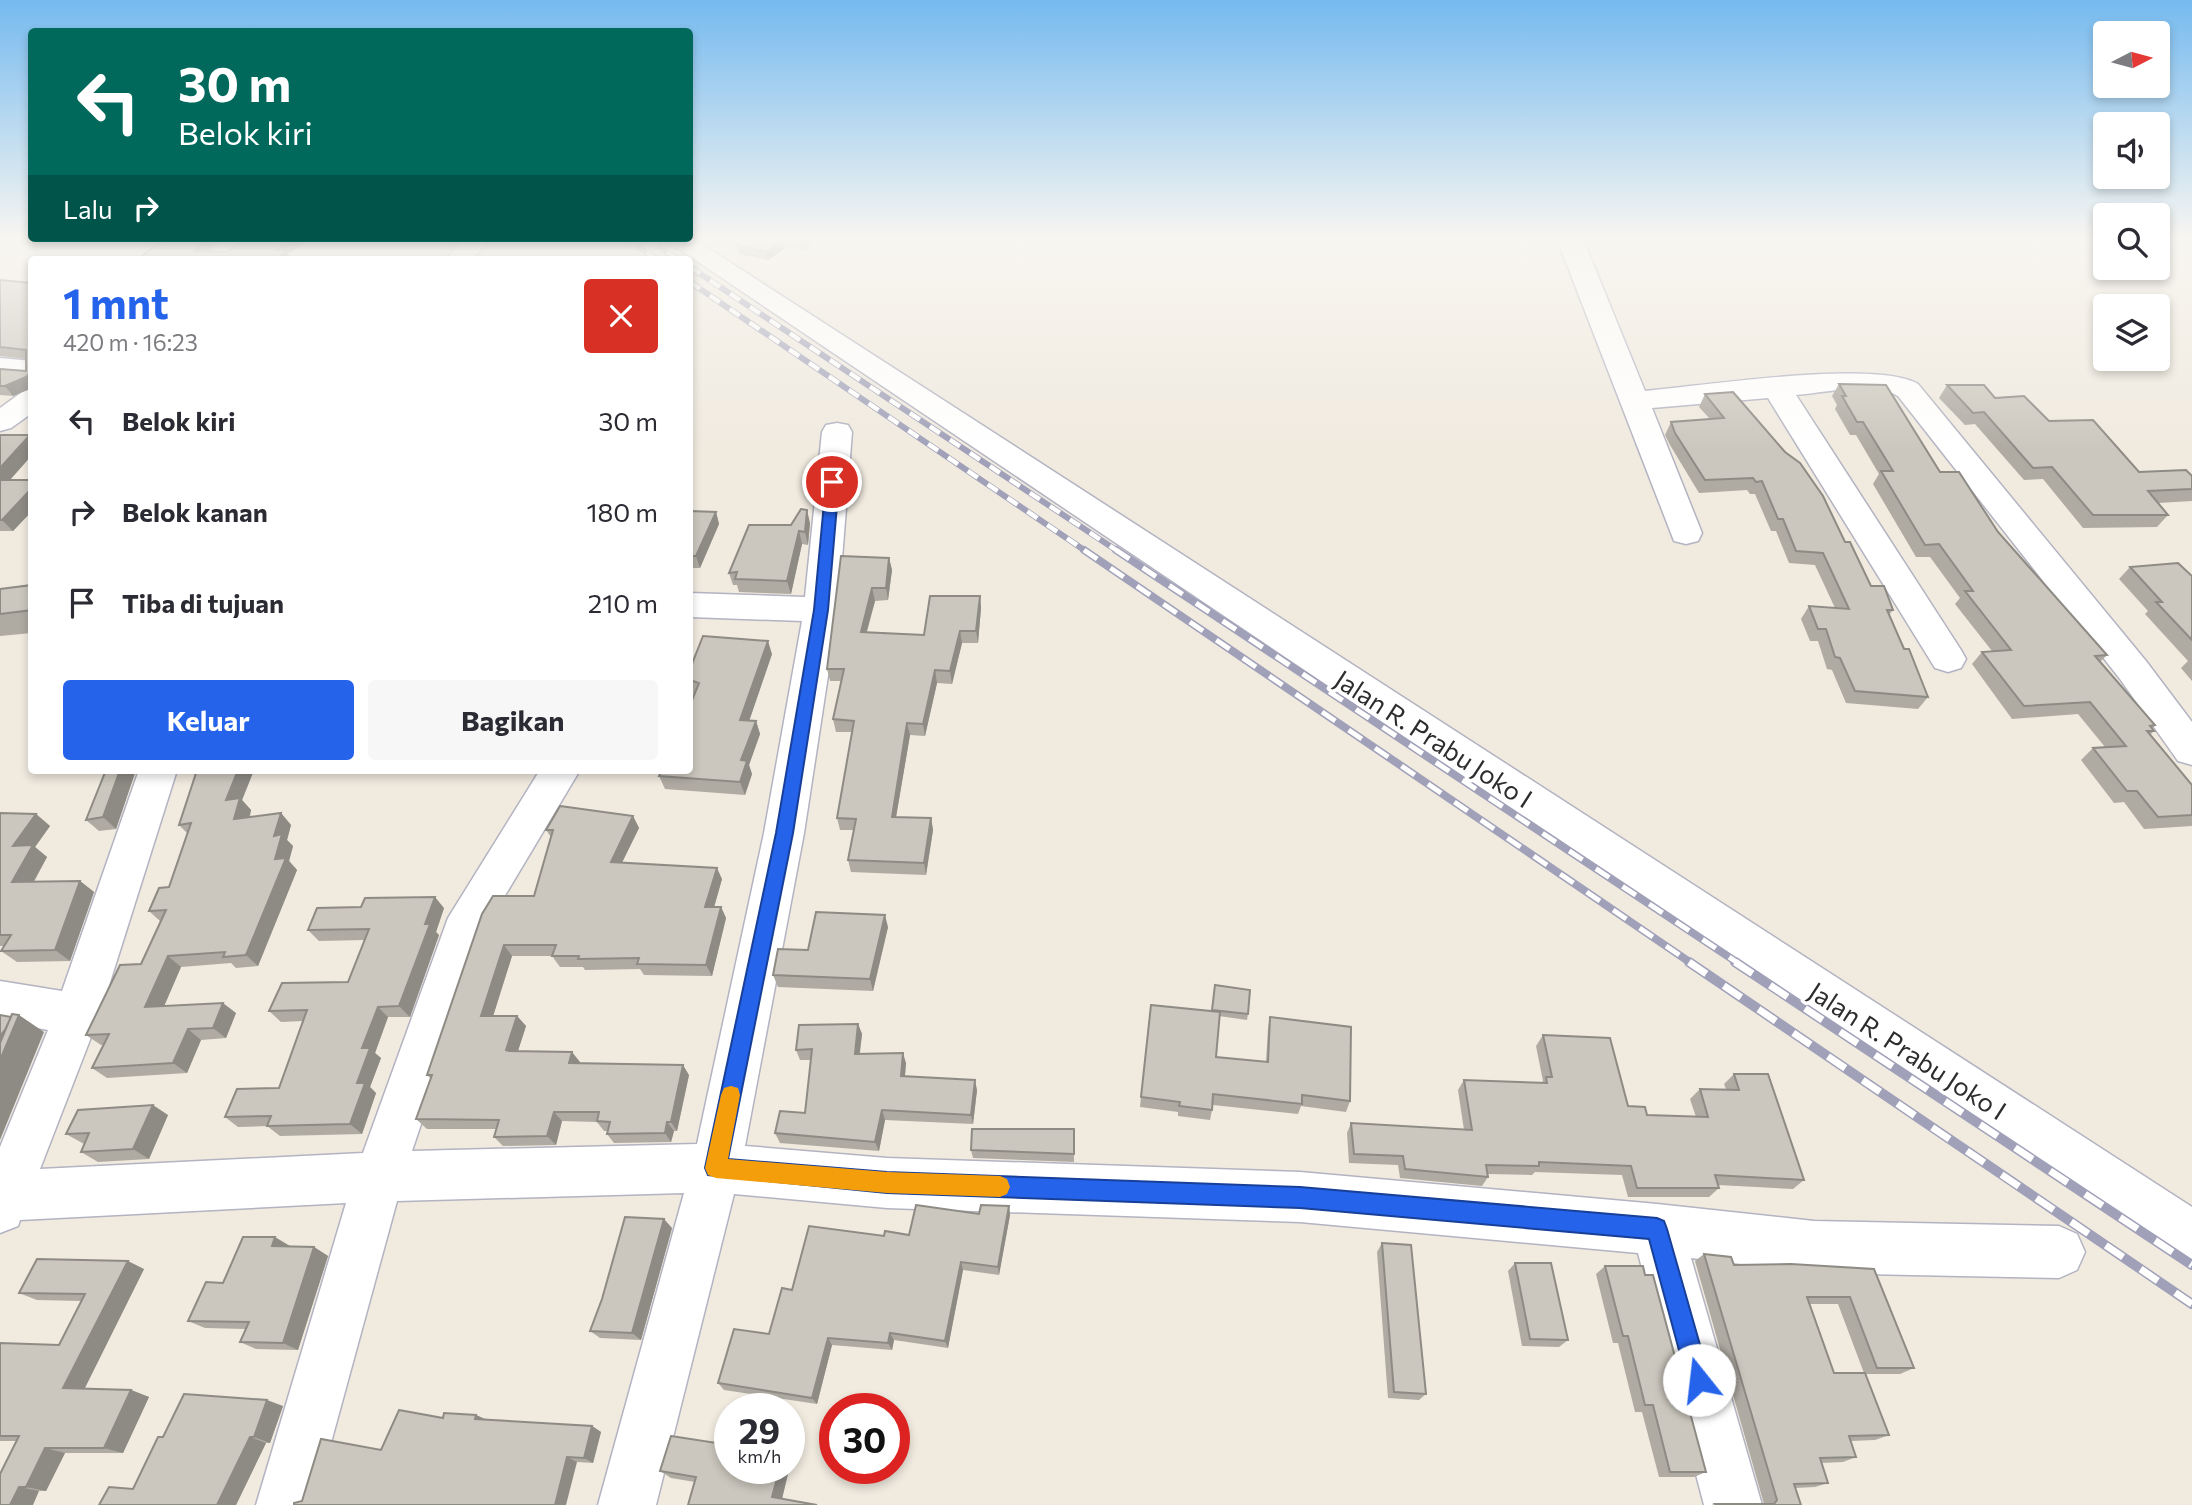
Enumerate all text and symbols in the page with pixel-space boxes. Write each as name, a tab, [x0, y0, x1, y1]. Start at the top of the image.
north arrow	[2093, 21, 2170, 98]
map controls	[2093, 21, 2170, 371]
text: 30 m	[178, 52, 291, 112]
icon: left	[63, 56, 154, 147]
text: Belok kiri	[178, 112, 313, 152]
button: sound	[2093, 112, 2170, 189]
icon: right	[127, 189, 165, 227]
text: Lalu	[63, 193, 113, 224]
button: search	[2093, 203, 2170, 280]
text: 1 mnt	[63, 276, 169, 328]
button: close	[584, 279, 658, 353]
button: layers	[2093, 294, 2170, 371]
text: 420 m · 16:23	[63, 328, 198, 356]
icon: left	[63, 402, 101, 440]
text: Belok kiri	[122, 405, 236, 436]
text: 30 m	[599, 405, 658, 436]
pin	[802, 452, 862, 512]
icon: arrive	[813, 463, 851, 501]
icon: right	[63, 493, 101, 531]
text: Belok kanan	[122, 496, 268, 527]
text: 180 m	[586, 496, 658, 527]
icon: arrive	[63, 584, 101, 622]
text: Tiba di tujuan	[122, 587, 284, 618]
text: 210 m	[588, 587, 658, 618]
street label: Jalan R. Prabu Joko I	[1329, 663, 1539, 813]
button: Keluar	[63, 680, 354, 760]
button: Bagikan	[368, 680, 658, 760]
street label: Jalan R. Prabu Joko I	[1803, 975, 2013, 1125]
position arrow	[1662, 1343, 1736, 1417]
speed limit sign: 30	[819, 1393, 910, 1484]
text: 29	[739, 1408, 780, 1451]
text: km/h	[738, 1445, 781, 1467]

